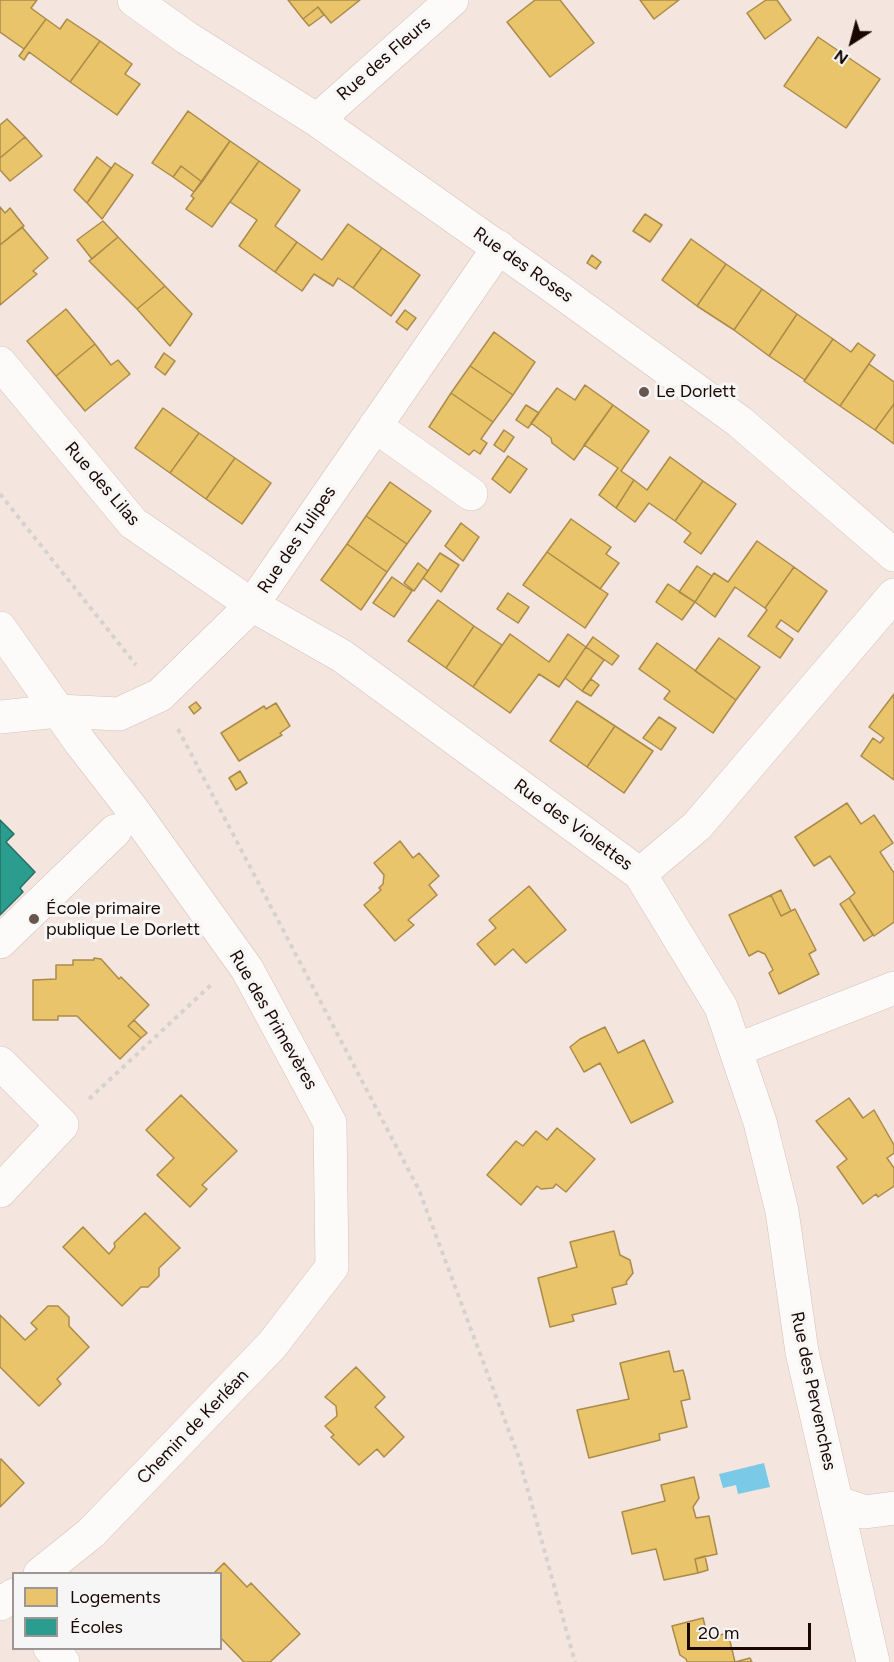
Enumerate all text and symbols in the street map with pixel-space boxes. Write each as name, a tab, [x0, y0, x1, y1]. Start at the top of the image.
north arrow	[822, 12, 882, 72]
street label: Rue des Fleurs	[333, 13, 435, 105]
text: N	[831, 46, 852, 68]
street label: Rue des Roses	[469, 223, 577, 307]
place label: Le Dorlett	[656, 381, 736, 403]
marker: Le Dorlett	[637, 385, 651, 399]
street label: Rue des Lilas	[60, 438, 144, 530]
street label: Rue des Tulipes	[253, 482, 341, 598]
street label: Rue des Violettes	[509, 775, 637, 875]
place label: École primaire publique Le Dorlett	[46, 898, 200, 940]
marker: École primaire publique Le Dorlett	[27, 912, 41, 926]
street label: Rue des Primevères	[224, 946, 322, 1094]
street label: Rue des Pervenches	[786, 1310, 840, 1472]
street label: Chemin de Kerléan	[133, 1365, 253, 1489]
legend	[12, 1572, 222, 1650]
text: Logements	[70, 1586, 161, 1608]
scale bar	[690, 1611, 814, 1649]
text: Écoles	[70, 1616, 123, 1638]
text: 20 m	[698, 1622, 739, 1644]

